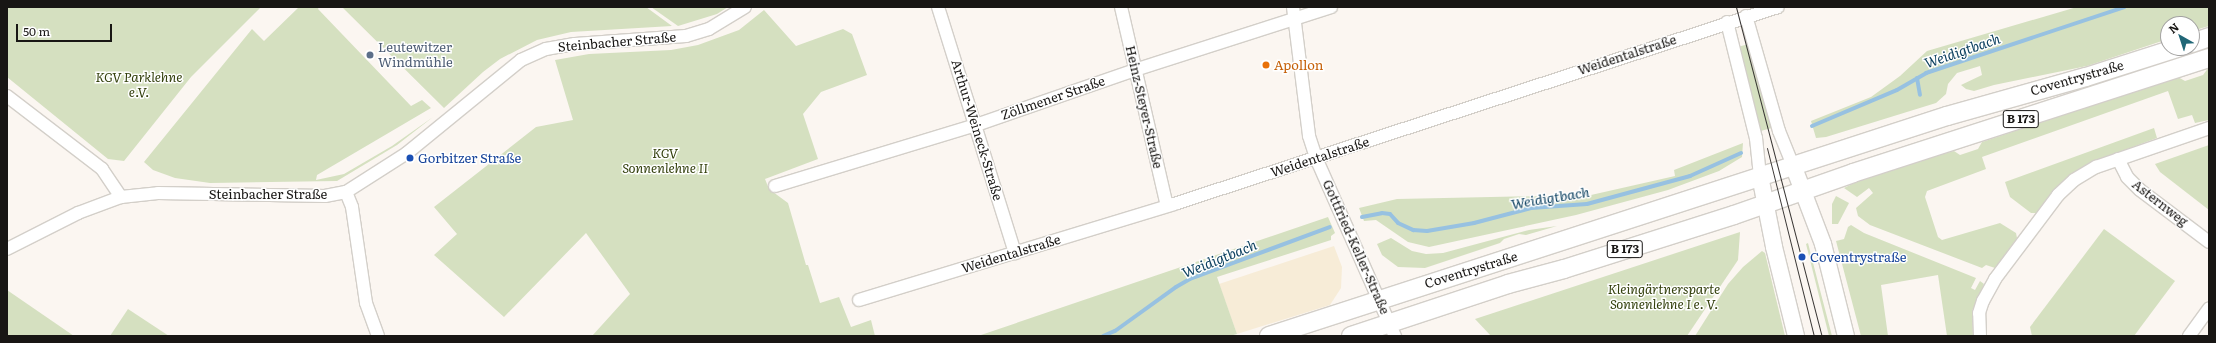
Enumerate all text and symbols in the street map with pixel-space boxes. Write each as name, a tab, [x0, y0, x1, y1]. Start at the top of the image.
scale bar	[18, 16, 114, 42]
north arrow	[2160, 16, 2200, 56]
text: N	[2164, 18, 2182, 37]
text: 50 m	[23, 22, 50, 40]
street label: Steinbacher Straße	[557, 29, 677, 55]
water label: Weidigtbach	[1922, 29, 2002, 71]
street label: Weidentalstraße	[1576, 32, 1678, 78]
place label: Leutewitzer Windmühle	[378, 40, 453, 71]
street label: Heinz-Steyer-Straße	[1122, 44, 1166, 170]
marker: Leutewitzer Windmühle	[365, 50, 375, 60]
place label: Apollon	[1274, 57, 1323, 73]
street label: Coventrystraße	[2029, 57, 2125, 99]
street label: Arthur-Weineck-Straße	[948, 58, 1006, 202]
marker: Apollon	[1261, 60, 1271, 70]
park label: KGV Parklehne e.V.	[96, 70, 182, 101]
street label: Zöllmener Straße	[999, 73, 1107, 123]
road number: B 173	[2002, 109, 2040, 129]
street label: Weidentalstraße	[1269, 134, 1371, 180]
park label: KGV Sonnenlehne II	[622, 146, 708, 177]
place label: Gorbitzer Straße	[418, 150, 521, 166]
marker: Gorbitzer Straße	[405, 153, 415, 163]
street label: Asternweg	[2129, 176, 2191, 230]
street label: Gottfried-Keller-Straße	[1319, 177, 1393, 317]
water label: Weidigtbach	[1510, 183, 1590, 211]
street label: Steinbacher Straße	[209, 186, 327, 202]
street label: Weidentalstraße	[960, 232, 1062, 276]
water label: Weidigtbach	[1179, 235, 1259, 281]
road number: B 173	[1606, 239, 1644, 259]
street label: Coventrystraße	[1423, 248, 1519, 292]
place label: Coventrystraße	[1810, 249, 1906, 265]
marker: Coventrystraße	[1797, 252, 1807, 262]
park label: Kleingärtnersparte Sonnenlehne I e. V.	[1608, 282, 1720, 313]

